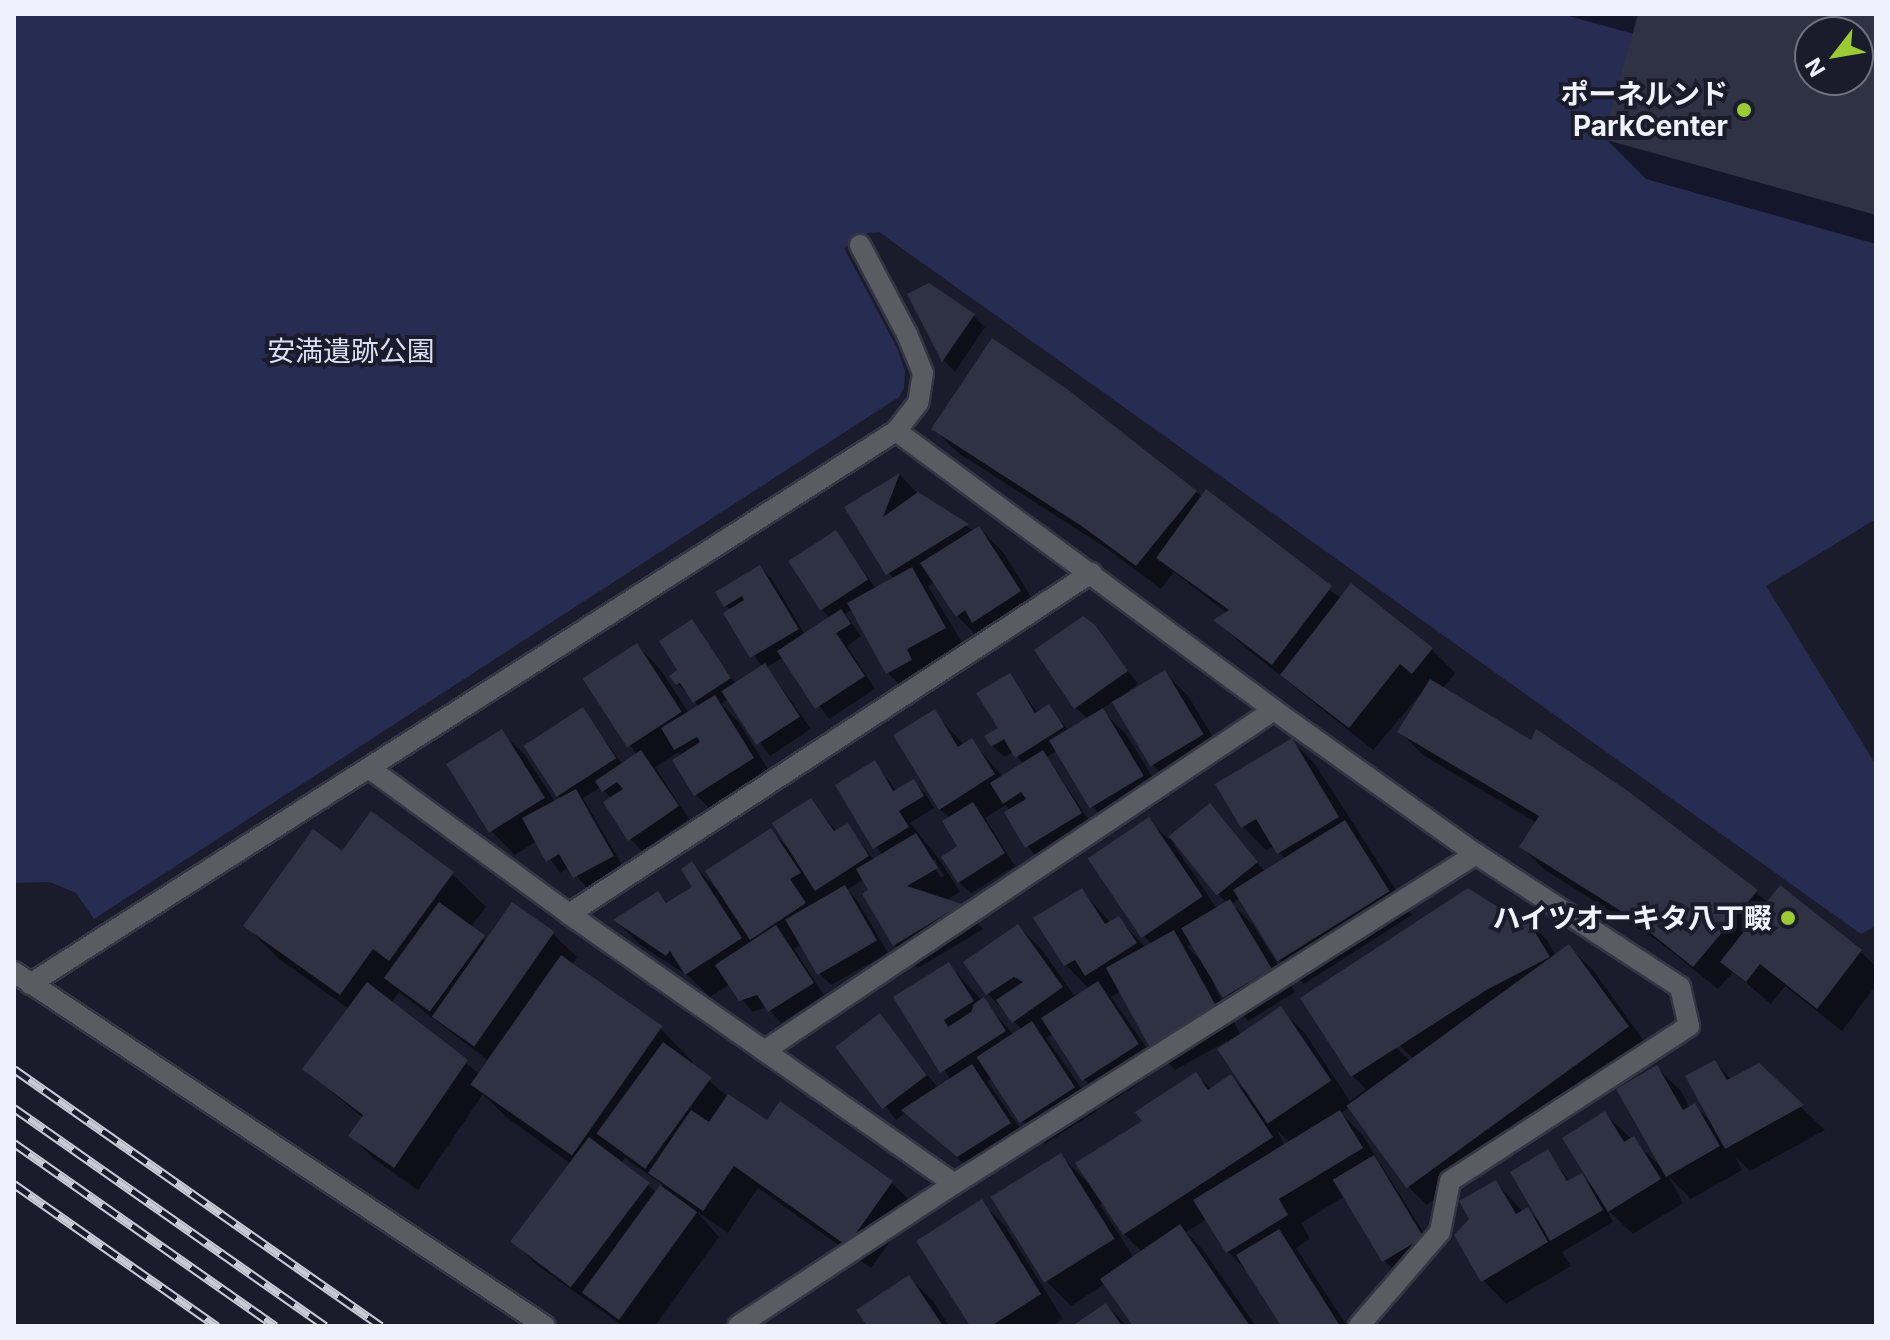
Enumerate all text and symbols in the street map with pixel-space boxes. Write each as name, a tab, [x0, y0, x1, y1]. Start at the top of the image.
north arrow	[1794, 16, 1874, 96]
text: N	[1800, 53, 1831, 81]
place label: ポーネルンド ParkCenter	[1560, 77, 1728, 143]
marker: ポーネルンド ParkCenter	[1735, 101, 1753, 119]
park label: 安満遺跡公園	[267, 334, 435, 368]
place label: ハイツオーキタ八丁畷	[1492, 901, 1772, 935]
marker: ハイツオーキタ八丁畷	[1779, 909, 1797, 927]

